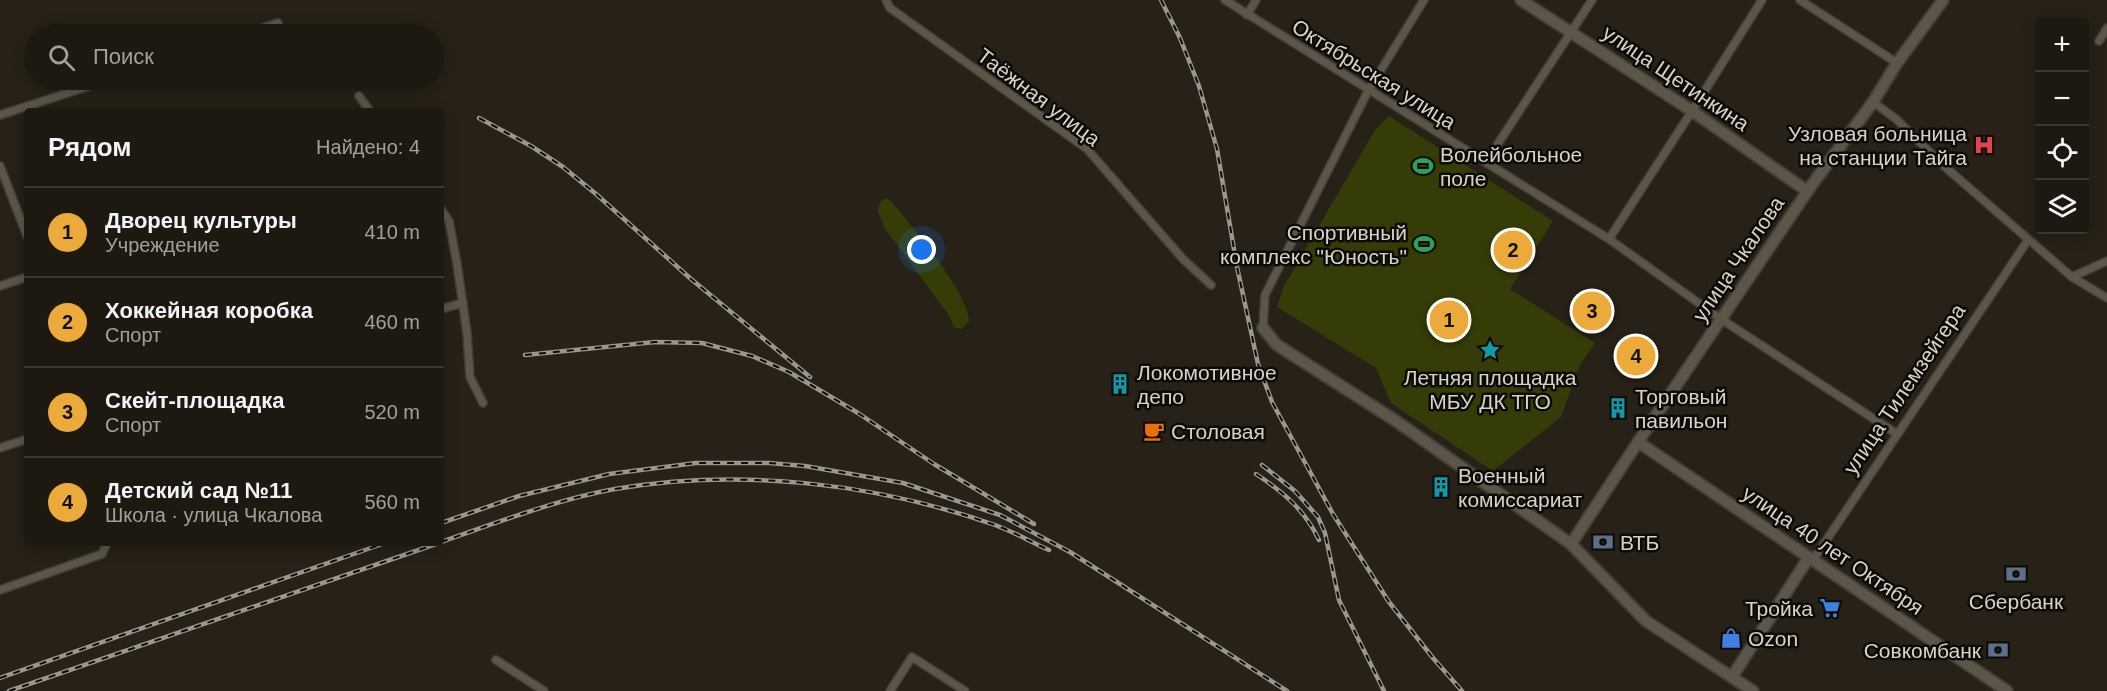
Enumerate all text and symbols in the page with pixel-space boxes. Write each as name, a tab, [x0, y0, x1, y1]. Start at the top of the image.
street label: Октябрьская улица	[1288, 14, 1460, 134]
map controls	[2035, 18, 2089, 234]
button: +	[2035, 18, 2089, 72]
street label: улица Щетинкина	[1599, 21, 1754, 136]
search box	[24, 24, 444, 90]
icon: search	[45, 41, 78, 74]
street label: Таёжная улица	[973, 43, 1105, 151]
text: Поиск	[93, 44, 154, 69]
button: −	[2035, 72, 2089, 126]
place label: Узловая больница на станции Тайга	[1788, 122, 1967, 169]
button: locate	[2035, 126, 2089, 180]
text: Рядом	[48, 132, 131, 162]
hospital icon: Узловая больница на станции Тайга	[1972, 133, 1996, 157]
text: Найдено: 4	[316, 136, 420, 158]
place label: Волейбольное поле	[1440, 143, 1582, 190]
sports icon: Волейбольное поле	[1411, 154, 1435, 178]
button: layers	[2035, 180, 2089, 234]
street label: улица Чкалова	[1688, 192, 1788, 326]
text: Дворец культуры	[105, 208, 297, 233]
text: 1	[62, 221, 73, 243]
text: 410 m	[364, 221, 420, 243]
place label: Спортивный комплекс "Юность"	[1220, 221, 1407, 268]
pin: 2	[1494, 228, 1532, 272]
sports icon: Спортивный комплекс "Юность"	[1412, 232, 1436, 256]
text: Учреждение	[105, 234, 220, 256]
your location	[907, 235, 936, 264]
pin: 3	[1572, 288, 1612, 334]
text: Хоккейная коробка	[105, 298, 313, 323]
pin: 1	[1430, 298, 1468, 342]
street label: улица Тилемзейгера	[1838, 299, 1970, 478]
text: 2	[62, 311, 73, 333]
text: 460 m	[364, 311, 420, 333]
text: Спорт	[105, 324, 161, 346]
pin: 4	[1616, 334, 1656, 378]
place icon: Летняя площадка МБУ ДК ТГО	[1478, 338, 1502, 362]
place label: Локомотивное депо	[1137, 361, 1277, 408]
place label: Летняя площадка МБУ ДК ТГО	[1404, 366, 1577, 413]
building icon: Локомотивное депо	[1108, 372, 1132, 396]
place label: Торговый павильон	[1635, 385, 1727, 432]
text: Скейт-площадка	[105, 388, 284, 413]
building icon: Торговый павильон	[1606, 396, 1630, 420]
text: 3	[62, 401, 73, 423]
text: 520 m	[364, 401, 420, 423]
text: Спорт	[105, 414, 161, 436]
cafe icon: Столовая	[1142, 419, 1166, 443]
place label: Столовая	[1171, 420, 1265, 443]
place label: Военный комиссариат	[1458, 464, 1583, 511]
building icon: Военный комиссариат	[1429, 475, 1453, 499]
text: Детский сад №11	[105, 478, 292, 503]
street label: улица 40 лет Октября	[1738, 481, 1928, 619]
text: 4	[62, 491, 73, 513]
text: 560 m	[364, 491, 420, 513]
text: Школа · улица Чкалова	[105, 504, 322, 526]
bank icon: ВТБ	[1591, 530, 1615, 554]
place label: ВТБ	[1620, 531, 1659, 554]
bank icon: Сбербанк	[2004, 562, 2028, 586]
place label: Сбербанк	[1969, 590, 2064, 613]
supermarket icon: Тройка	[1818, 596, 1842, 620]
place label: Тройка	[1745, 597, 1813, 620]
shop icon: Ozon	[1719, 626, 1743, 650]
place label: Ozon	[1748, 627, 1798, 650]
bank icon: Совкомбанк	[1986, 638, 2010, 662]
place label: Совкомбанк	[1864, 639, 1982, 662]

